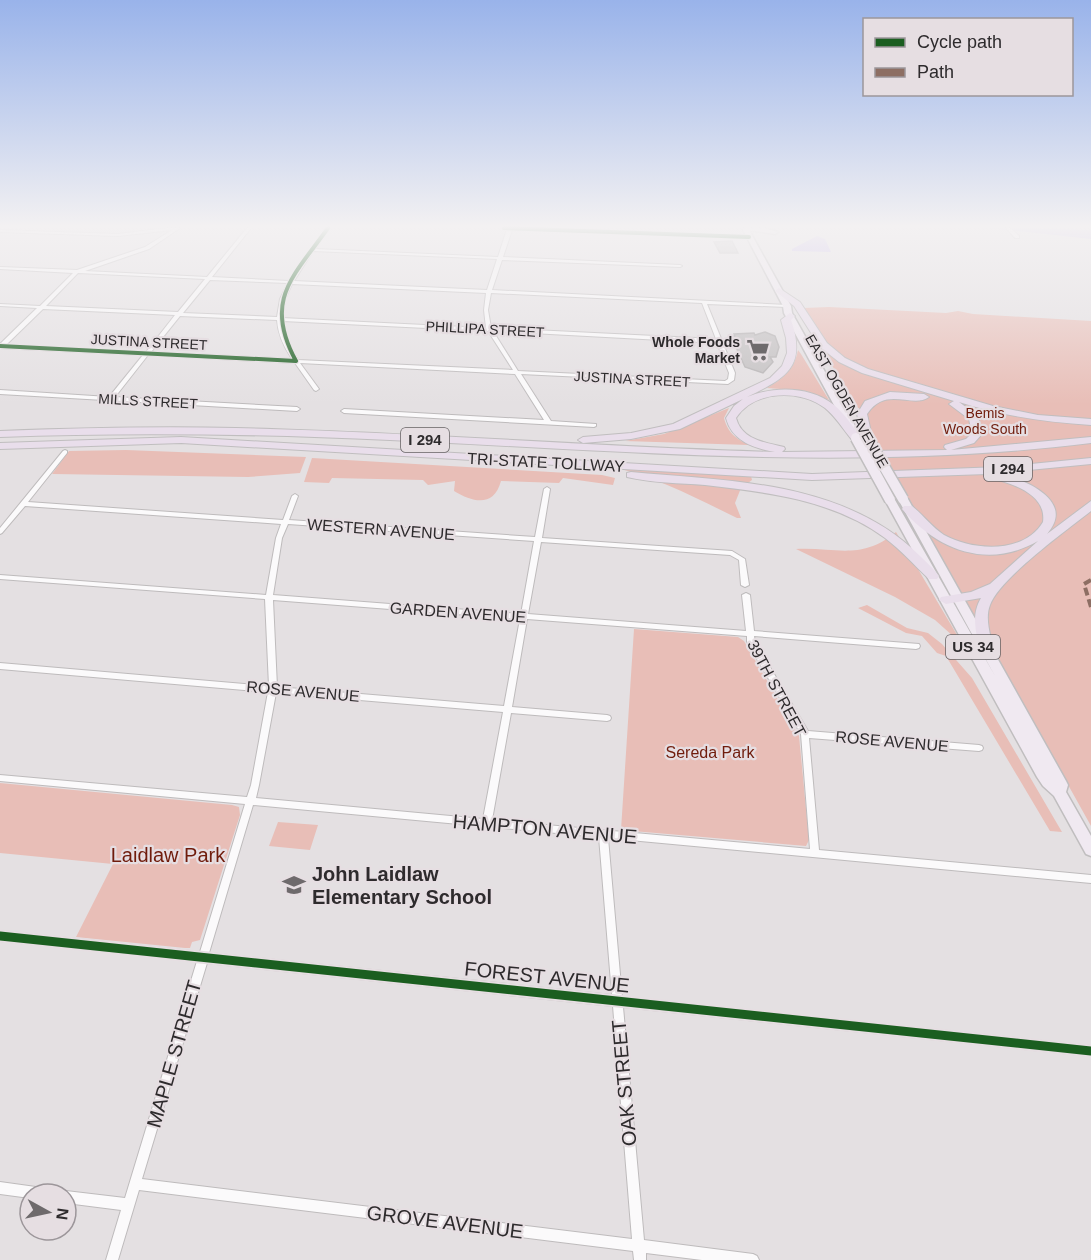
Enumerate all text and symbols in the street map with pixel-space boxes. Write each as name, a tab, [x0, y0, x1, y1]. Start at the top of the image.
legend	[863, 18, 1073, 96]
text: Cycle path	[917, 32, 1002, 52]
text: Path	[917, 62, 954, 82]
street label: PHILLIPA STREET	[425, 318, 545, 340]
street label: JUSTINA STREET	[90, 331, 208, 353]
street label: EAST OGDEN AVENUE	[802, 332, 892, 470]
place label: Whole Foods Market	[652, 334, 740, 366]
supermarket icon: Whole Foods Market	[745, 337, 771, 363]
street label: JUSTINA STREET	[573, 368, 691, 390]
street label: MILLS STREET	[98, 390, 199, 412]
park label: Bemis Woods South	[943, 405, 1027, 437]
road number: I 294	[401, 428, 449, 452]
street label: TRI-STATE TOLLWAY	[467, 450, 625, 475]
road number: I 294	[984, 457, 1032, 481]
street label: WESTERN AVENUE	[306, 516, 455, 543]
street label: GARDEN AVENUE	[389, 599, 527, 626]
road number: US 34	[946, 635, 1000, 659]
street label: 39TH STREET	[744, 637, 809, 740]
street label: ROSE AVENUE	[246, 678, 360, 705]
street label: ROSE AVENUE	[835, 728, 949, 755]
park label: Sereda Park	[666, 744, 755, 761]
street label: HAMPTON AVENUE	[452, 810, 638, 848]
park label: Laidlaw Park	[111, 844, 226, 866]
place label: John Laidlaw Elementary School	[312, 863, 492, 908]
school or university icon: John Laidlaw Elementary School	[281, 872, 307, 898]
street label: FOREST AVENUE	[463, 957, 631, 997]
street label: MAPLE STREET	[142, 978, 206, 1130]
street label: OAK STREET	[608, 1019, 640, 1147]
north arrow	[18, 1182, 78, 1242]
street label: GROVE AVENUE	[366, 1201, 524, 1243]
text: N	[53, 1207, 72, 1221]

